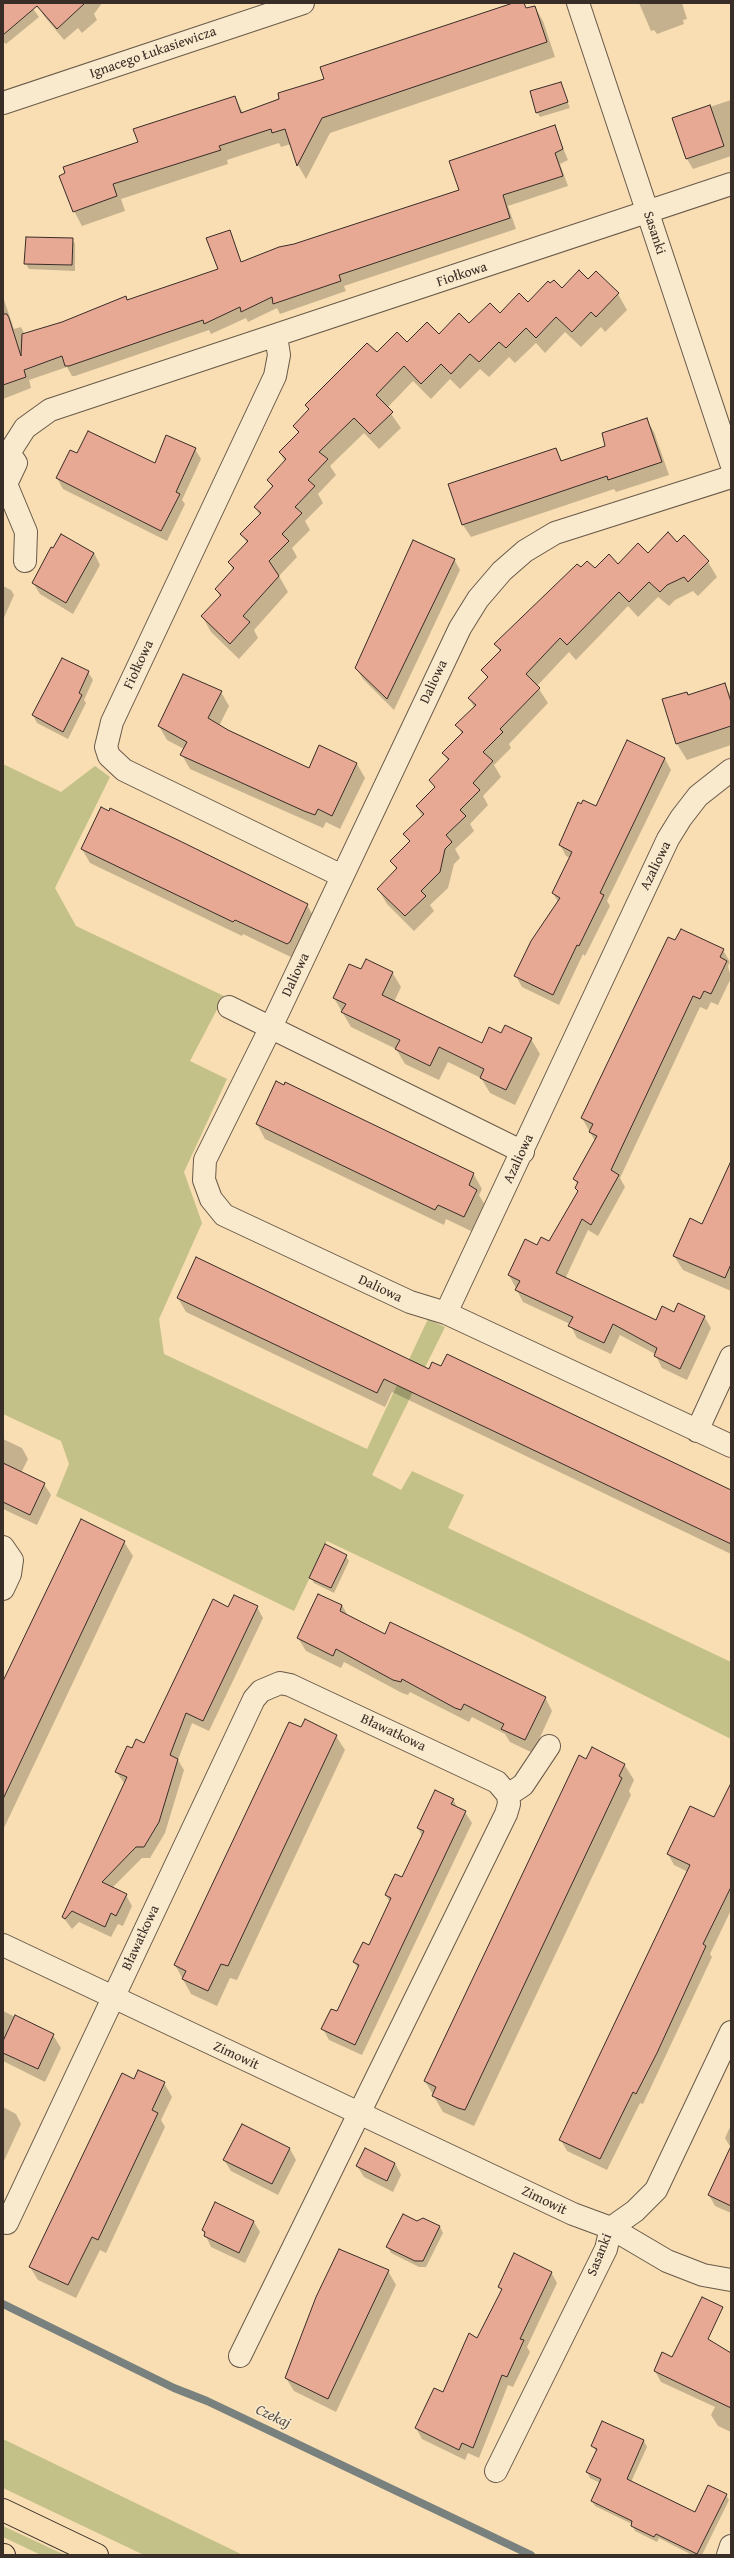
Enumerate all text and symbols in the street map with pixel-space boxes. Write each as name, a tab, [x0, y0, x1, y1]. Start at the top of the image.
street label: Ignacego Łukasiewicza	[88, 23, 218, 83]
street label: Sasanki	[639, 209, 669, 257]
street label: Fiołkowa	[435, 259, 489, 291]
street label: Fiołkowa	[120, 638, 158, 692]
street label: Daliowa	[417, 657, 451, 707]
street label: Azaliowa	[637, 839, 675, 893]
street label: Daliowa	[279, 950, 313, 1000]
street label: Azaliowa	[500, 1132, 538, 1186]
street label: Daliowa	[355, 1272, 405, 1306]
street label: Bławatkowa	[358, 1711, 428, 1755]
street label: Bławatkowa	[119, 1903, 163, 1973]
street label: Zimowit	[210, 2038, 262, 2074]
street label: Zimowit	[519, 2183, 569, 2219]
street label: Sasanki	[584, 2231, 616, 2279]
water label: Czekaj	[253, 2401, 293, 2433]

